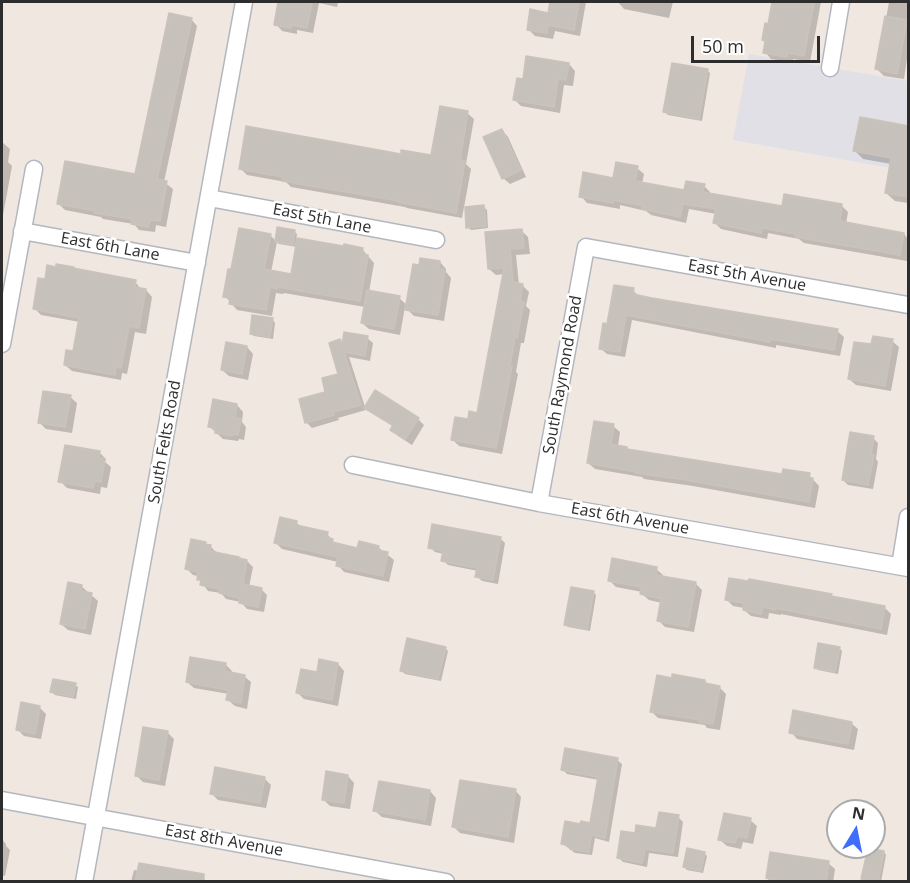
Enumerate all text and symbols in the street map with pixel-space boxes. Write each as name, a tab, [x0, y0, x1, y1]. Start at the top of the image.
scale bar	[694, 24, 823, 62]
text: 50 m	[702, 34, 744, 58]
street label: East 5th Lane	[271, 200, 373, 238]
street label: East 6th Lane	[59, 229, 161, 265]
street label: East 5th Avenue	[686, 256, 808, 296]
street label: South Raymond Road	[540, 294, 586, 456]
street label: South Felts Road	[145, 379, 185, 505]
street label: East 6th Avenue	[569, 499, 691, 539]
north arrow	[826, 799, 886, 859]
text: N	[850, 801, 867, 825]
street label: East 8th Avenue	[163, 821, 285, 861]

